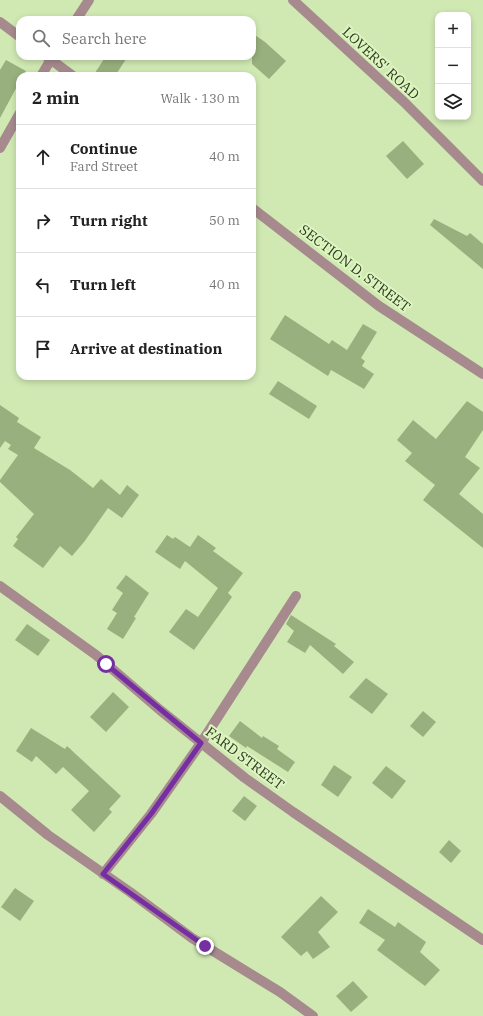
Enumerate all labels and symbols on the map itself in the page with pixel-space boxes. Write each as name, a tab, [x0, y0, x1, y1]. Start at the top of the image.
street label: LOVERS' ROAD	[339, 23, 423, 103]
street label: SECTION D. STREET	[296, 220, 414, 316]
route start	[97, 655, 115, 673]
street label: FARD STREET	[202, 723, 288, 793]
route end	[196, 937, 214, 955]

